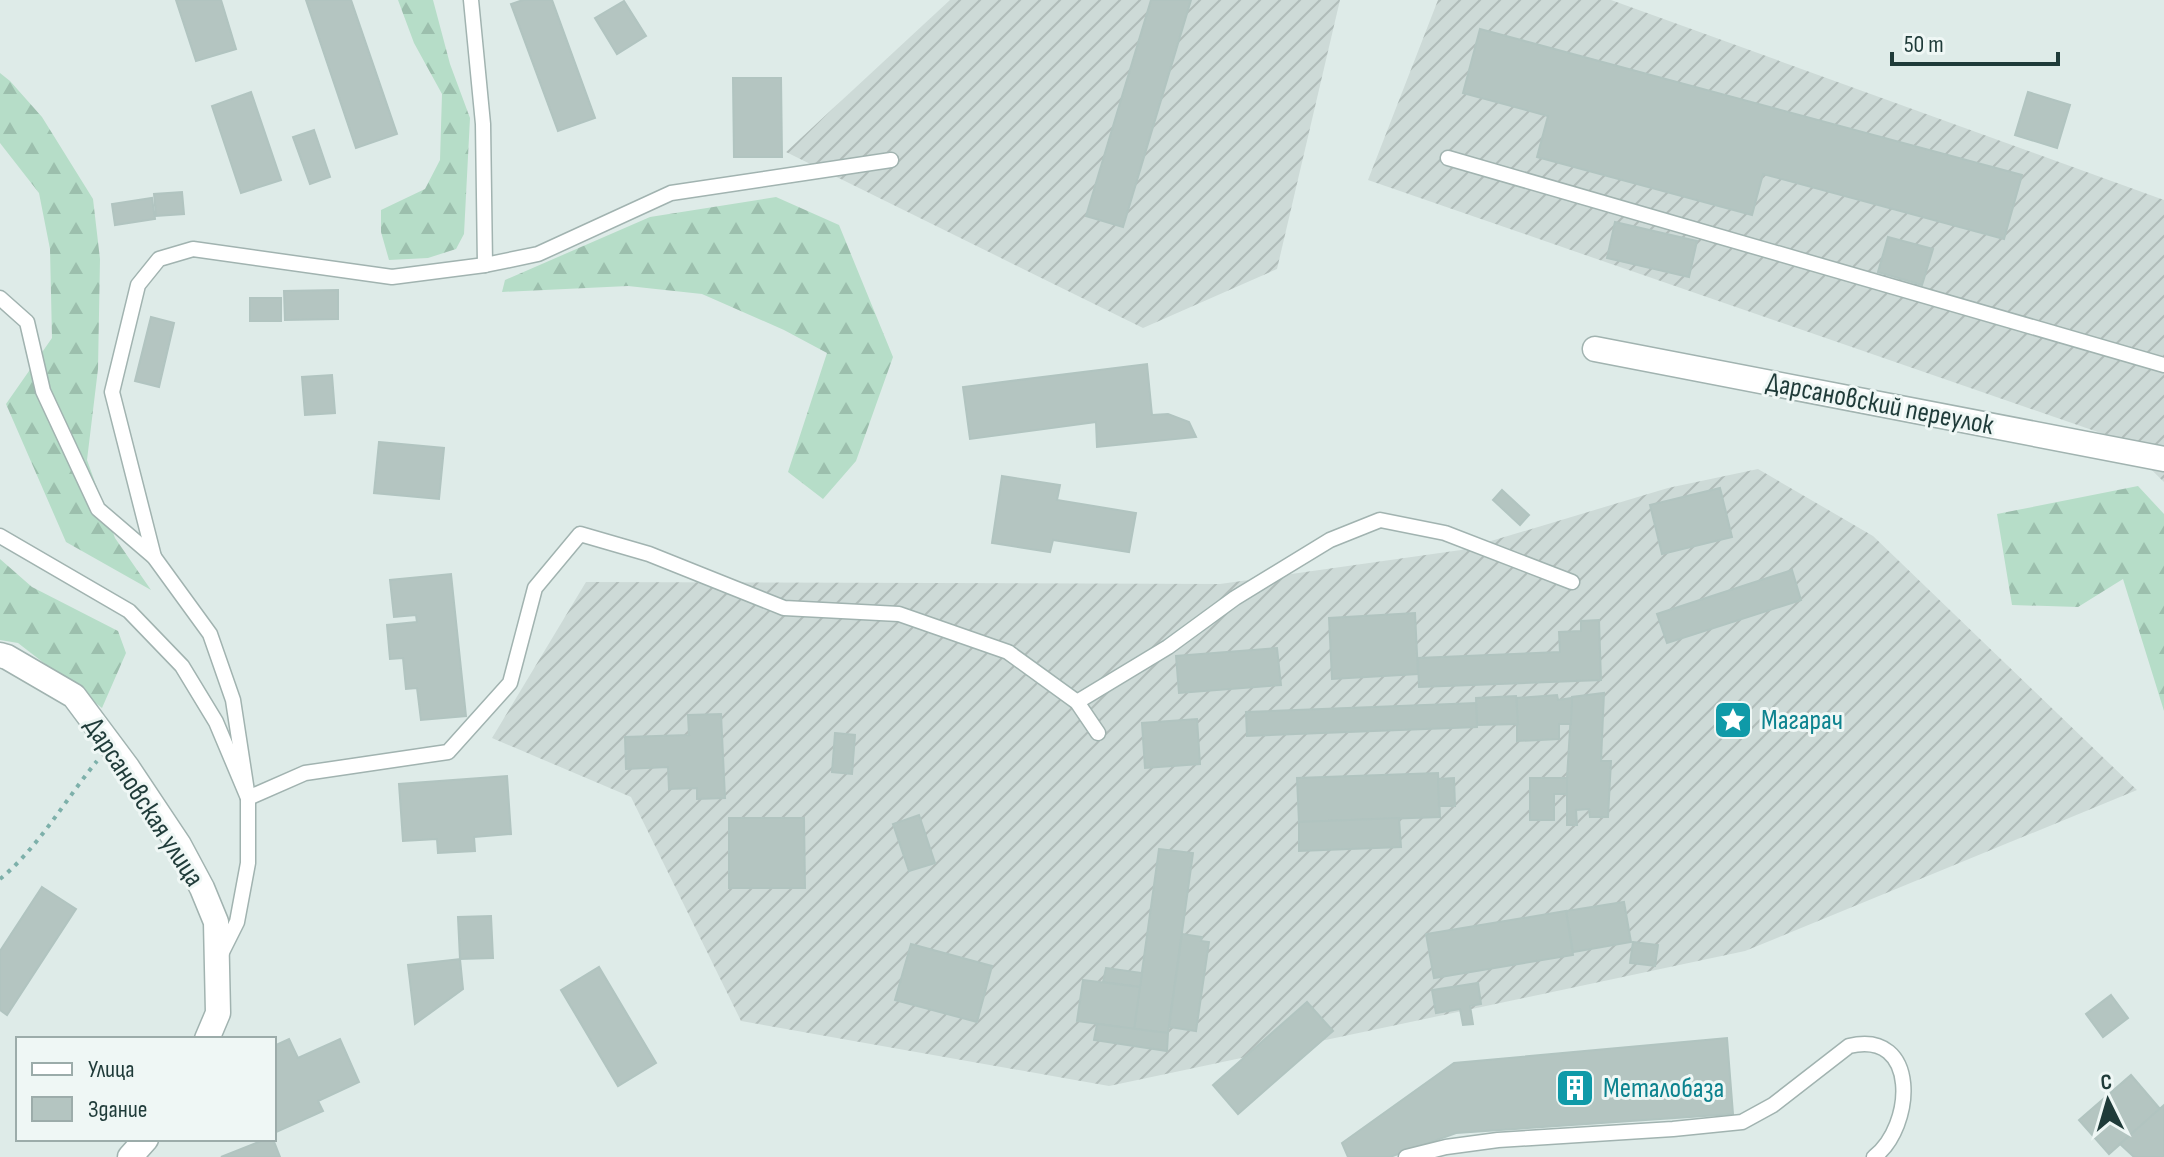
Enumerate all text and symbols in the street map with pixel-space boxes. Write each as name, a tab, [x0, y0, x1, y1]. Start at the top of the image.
scale bar	[1892, 16, 2058, 66]
text: 50 m	[1904, 30, 1944, 59]
street label: Дарсановский переулок	[1764, 366, 1997, 442]
place icon: Магарач	[1712, 699, 1754, 741]
place label: Магарач	[1761, 704, 1843, 737]
street label: Дарсановская улица	[77, 711, 211, 893]
legend	[16, 1037, 276, 1141]
text: Улица	[88, 1055, 134, 1084]
north arrow	[2068, 1061, 2148, 1141]
building icon: Металобаза	[1554, 1067, 1596, 1109]
text: С	[2100, 1069, 2113, 1097]
place label: Металобаза	[1603, 1072, 1724, 1105]
text: Здание	[88, 1095, 147, 1124]

